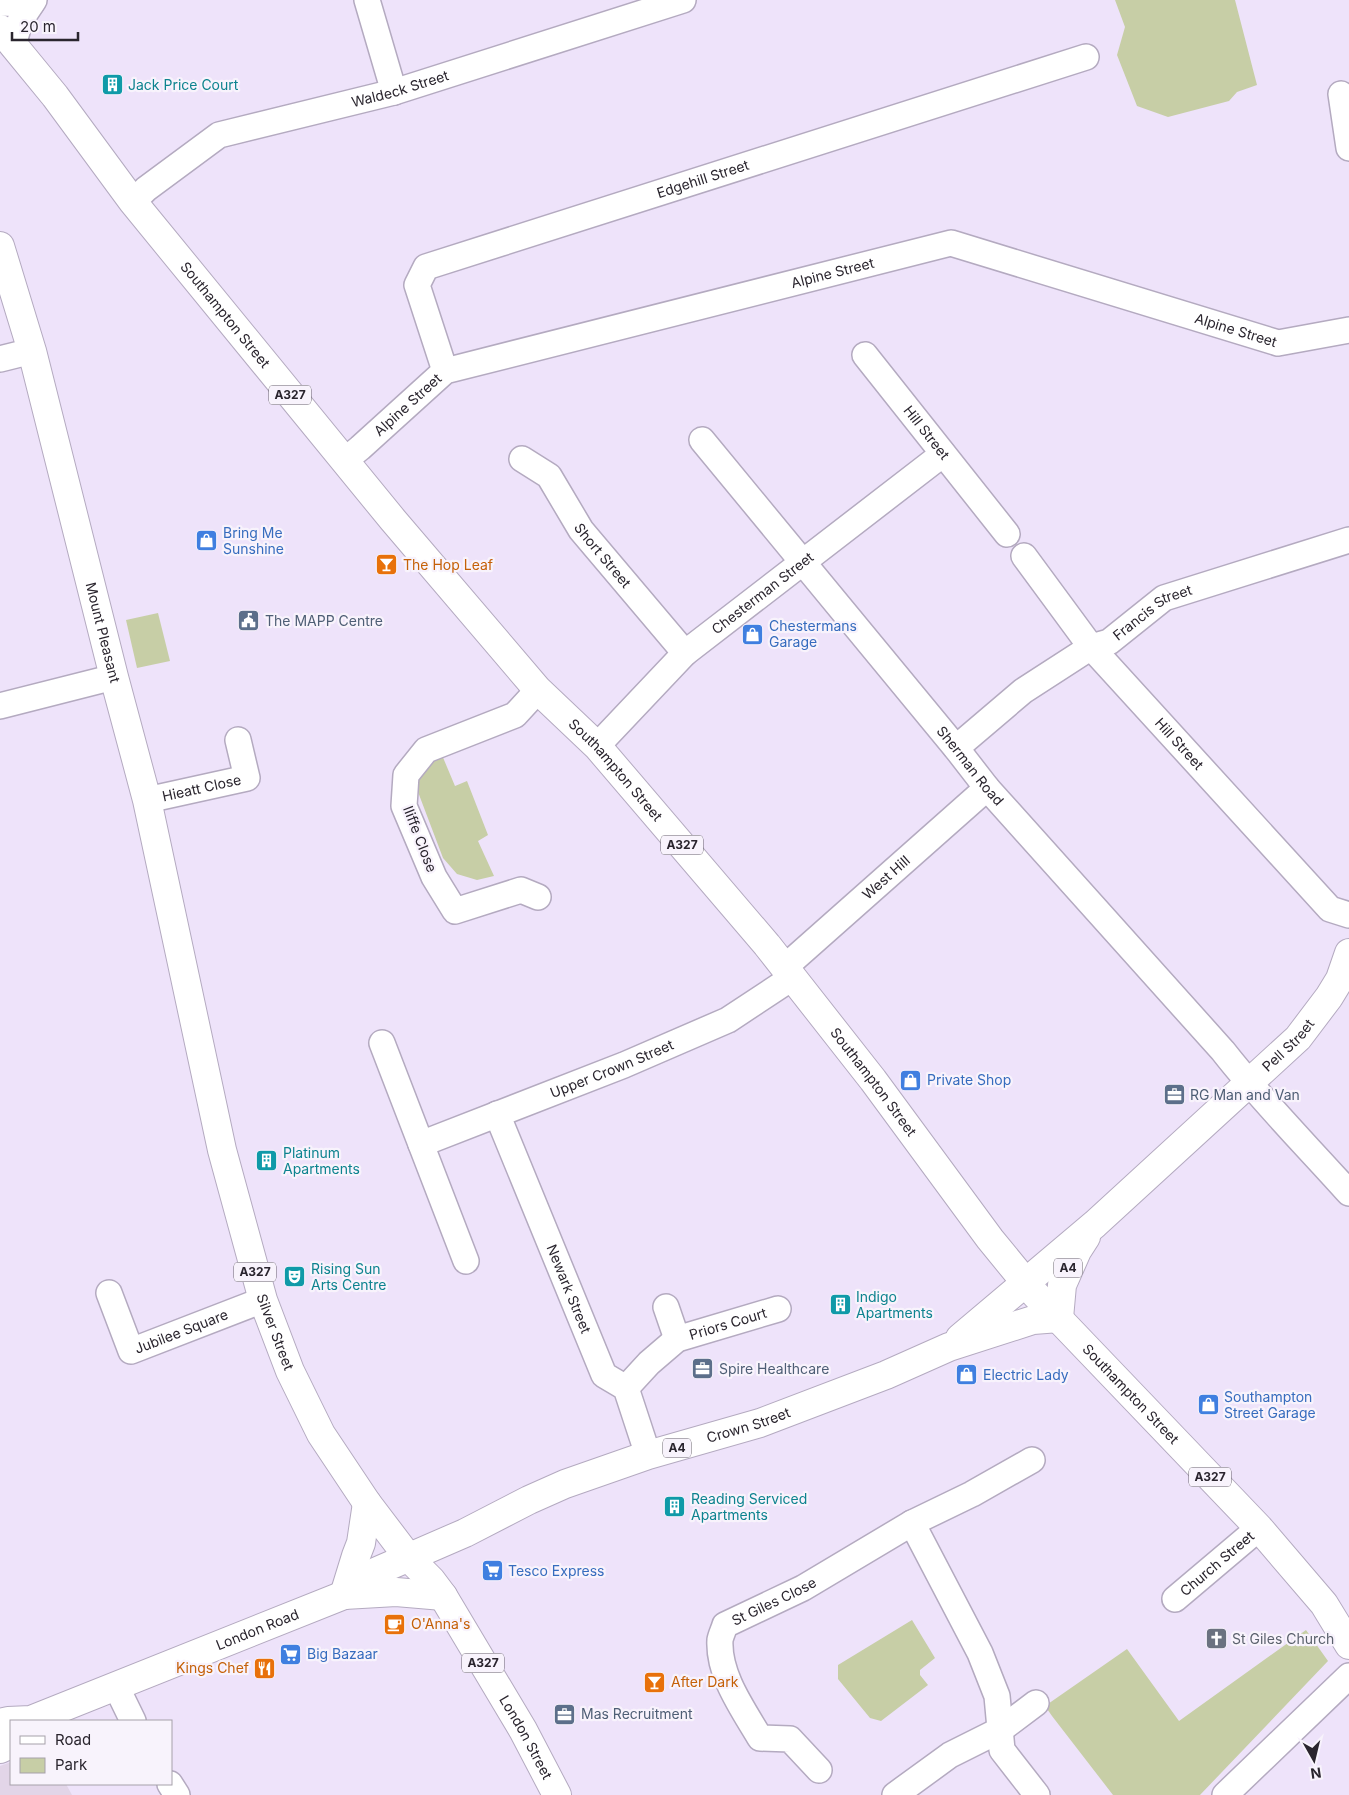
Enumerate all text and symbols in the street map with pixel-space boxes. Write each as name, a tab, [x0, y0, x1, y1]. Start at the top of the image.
scale bar	[12, 10, 79, 42]
text: 20 m	[20, 17, 56, 36]
street label: Waldeck Street	[350, 66, 451, 110]
building icon: Jack Price Court	[100, 73, 124, 97]
place label: Jack Price Court	[128, 76, 239, 93]
street label: Edgehill Street	[654, 156, 751, 201]
street label: Alpine Street	[789, 254, 876, 291]
street label: Southampton Street	[177, 258, 274, 371]
street label: Alpine Street	[1193, 309, 1279, 350]
street label: Alpine Street	[370, 369, 445, 439]
road number: A327	[269, 386, 311, 404]
street label: Hill Street	[900, 402, 954, 463]
street label: Short Street	[571, 520, 635, 591]
place label: Bring Me Sunshine	[223, 524, 284, 557]
shop icon: Bring Me Sunshine	[195, 529, 219, 553]
street label: Chesterman Street	[708, 548, 817, 637]
bar icon: The Hop Leaf	[375, 553, 399, 577]
place label: The Hop Leaf	[403, 556, 493, 573]
street label: Mount Pleasant	[82, 580, 124, 685]
street label: Francis Street	[1109, 581, 1194, 644]
public building icon: The MAPP Centre	[237, 609, 261, 633]
place label: The MAPP Centre	[265, 612, 383, 629]
place label: Chestermans Garage	[769, 617, 857, 650]
shop icon: Chestermans Garage	[741, 622, 765, 646]
street label: Hill Street	[1152, 714, 1208, 773]
street label: Southampton Street	[566, 715, 667, 825]
street label: Sherman Road	[933, 722, 1008, 809]
street label: Hieatt Close	[161, 771, 243, 804]
street label: Iliffe Close	[400, 803, 441, 874]
road number: A327	[661, 836, 703, 854]
street label: West Hill	[858, 852, 913, 903]
street label: Pell Street	[1258, 1015, 1318, 1075]
street label: Southampton Street	[827, 1024, 921, 1140]
street label: Upper Crown Street	[547, 1036, 676, 1101]
shop icon: Private Shop	[899, 1068, 923, 1092]
place label: Private Shop	[927, 1071, 1011, 1088]
office icon: RG Man and Van	[1162, 1083, 1186, 1107]
place label: RG Man and Van	[1190, 1086, 1300, 1103]
place label: Platinum Apartments	[283, 1144, 360, 1177]
building icon: Platinum Apartments	[255, 1149, 279, 1173]
street label: Newark Street	[543, 1242, 595, 1336]
road number: A4	[1054, 1258, 1082, 1278]
place label: Rising Sun Arts Centre	[311, 1260, 386, 1293]
road number: A327	[234, 1262, 276, 1282]
theatre icon: Rising Sun Arts Centre	[283, 1265, 307, 1289]
place label: Indigo Apartments	[856, 1288, 933, 1321]
street label: Silver Street	[254, 1292, 298, 1373]
building icon: Indigo Apartments	[828, 1293, 852, 1317]
street label: Priors Court	[687, 1304, 769, 1343]
street label: Jubilee Square	[132, 1305, 230, 1357]
street label: Southampton Street	[1079, 1340, 1183, 1447]
office icon: Spire Healthcare	[691, 1357, 715, 1381]
place label: Spire Healthcare	[719, 1360, 829, 1377]
shop icon: Electric Lady	[955, 1363, 979, 1387]
place label: Electric Lady	[983, 1366, 1069, 1383]
place label: Southampton Street Garage	[1224, 1388, 1316, 1421]
shop icon: Southampton Street Garage	[1196, 1393, 1220, 1417]
street label: Crown Street	[705, 1403, 793, 1446]
road number: A4	[663, 1439, 691, 1458]
road number: A327	[1189, 1468, 1231, 1486]
place label: Reading Serviced Apartments	[691, 1490, 807, 1523]
building icon: Reading Serviced Apartments	[663, 1495, 687, 1519]
street label: Church Street	[1176, 1527, 1257, 1599]
supermarket icon: Tesco Express	[480, 1559, 504, 1583]
place label: Tesco Express	[508, 1562, 604, 1579]
street label: St Giles Close	[729, 1573, 819, 1629]
street label: London Road	[213, 1605, 301, 1653]
cafe icon: O'Anna's	[383, 1612, 407, 1636]
place label: O'Anna's	[411, 1615, 470, 1632]
church icon: St Giles Church	[1204, 1627, 1228, 1651]
place label: St Giles Church	[1232, 1630, 1334, 1647]
supermarket icon: Big Bazaar	[279, 1642, 303, 1666]
place label: Big Bazaar	[307, 1645, 378, 1662]
road number: A327	[462, 1654, 504, 1672]
restaurant icon: Kings Chef	[253, 1656, 277, 1680]
place label: Kings Chef	[176, 1659, 249, 1676]
bar icon: After Dark	[643, 1670, 667, 1694]
place label: After Dark	[671, 1673, 739, 1690]
street label: London Street	[496, 1692, 556, 1782]
office icon: Mas Recruitment	[553, 1702, 577, 1726]
place label: Mas Recruitment	[581, 1705, 693, 1722]
legend	[10, 1720, 172, 1785]
text: Road	[55, 1730, 91, 1749]
north arrow	[1289, 1735, 1339, 1785]
text: Park	[55, 1755, 88, 1774]
text: N	[1309, 1764, 1322, 1783]

